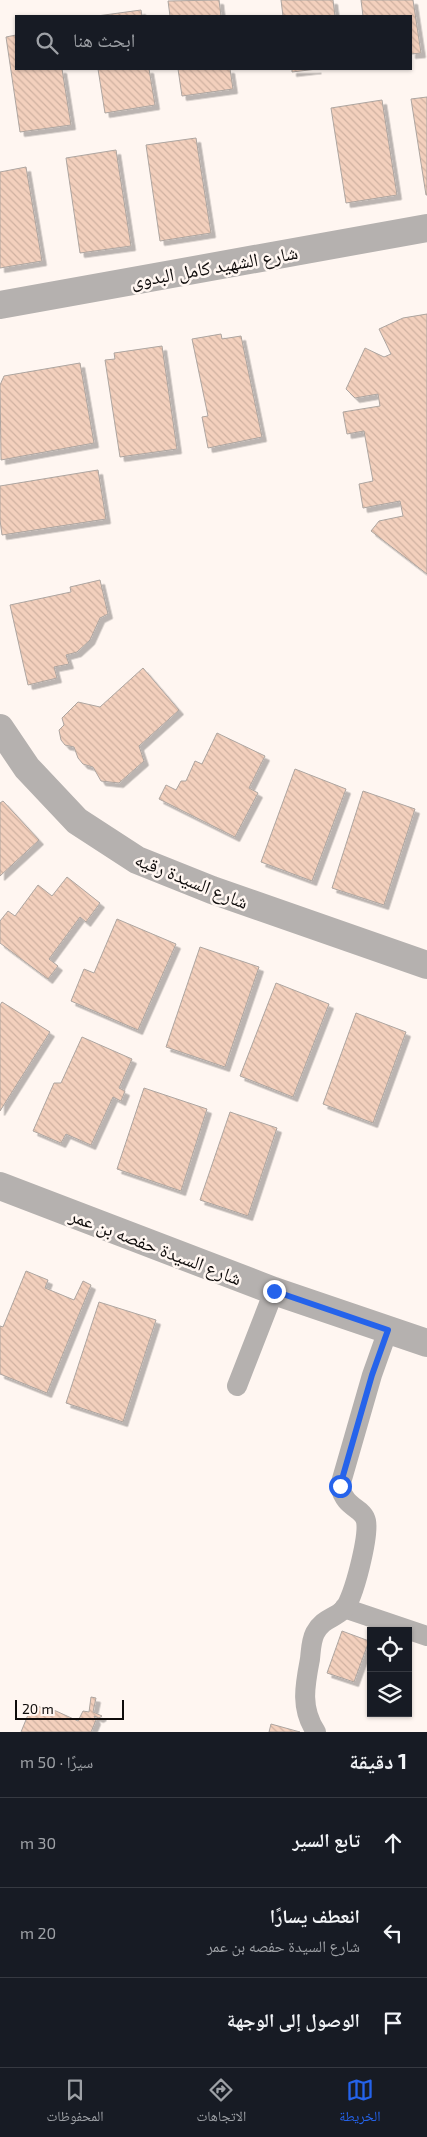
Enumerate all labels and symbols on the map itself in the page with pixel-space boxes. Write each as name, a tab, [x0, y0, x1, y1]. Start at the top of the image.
street label: شارع الشهيد كامل البدوى	[129, 240, 300, 293]
street label: شارع السيدة رقيه	[132, 847, 252, 914]
street label: شارع السيدة حفصه بن عمر	[66, 1202, 245, 1290]
route end	[263, 1280, 286, 1303]
route start	[329, 1475, 352, 1498]
scale bar	[15, 1697, 124, 1720]

